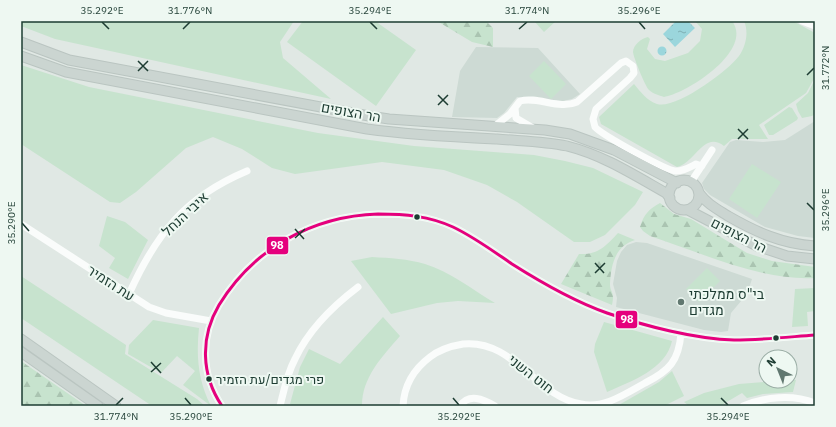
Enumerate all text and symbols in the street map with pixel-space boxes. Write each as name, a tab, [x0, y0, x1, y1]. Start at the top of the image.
text: 35.292°E	[80, 4, 124, 17]
text: 31.776°N	[168, 4, 212, 17]
text: 35.294°E	[348, 4, 392, 17]
text: 31.774°N	[505, 4, 549, 17]
text: 35.296°E	[617, 4, 661, 17]
text: 31.772°N	[819, 46, 832, 90]
street label: הר הצופים	[320, 98, 382, 126]
street label: איבי הנחל	[158, 188, 212, 240]
text: 35.296°E	[819, 188, 832, 232]
text: 35.290°E	[5, 201, 18, 245]
unlabelled marker	[412, 212, 422, 222]
street label: הר הצופים	[708, 213, 770, 257]
line badge: 98	[266, 236, 289, 255]
text: 98	[270, 238, 284, 252]
street label: עת הזמיר	[84, 261, 138, 305]
place label: בי"ס ממלכתי מגדים	[689, 285, 765, 319]
marker: בי"ס ממלכתי מגדים	[676, 297, 686, 307]
line badge: 98	[615, 310, 638, 329]
text: 98	[620, 312, 634, 326]
unlabelled marker	[771, 333, 781, 343]
north arrow	[758, 349, 798, 389]
street label: חוט השני	[504, 351, 558, 397]
text: N	[763, 354, 779, 370]
place label: פרי מגדים/עת הזמיר	[216, 371, 324, 388]
marker: פרי מגדים/עת הזמיר	[204, 374, 214, 384]
text: 31.774°N	[94, 410, 138, 423]
text: 35.290°E	[169, 410, 213, 423]
text: 35.292°E	[437, 410, 481, 423]
text: 35.294°E	[706, 410, 750, 423]

